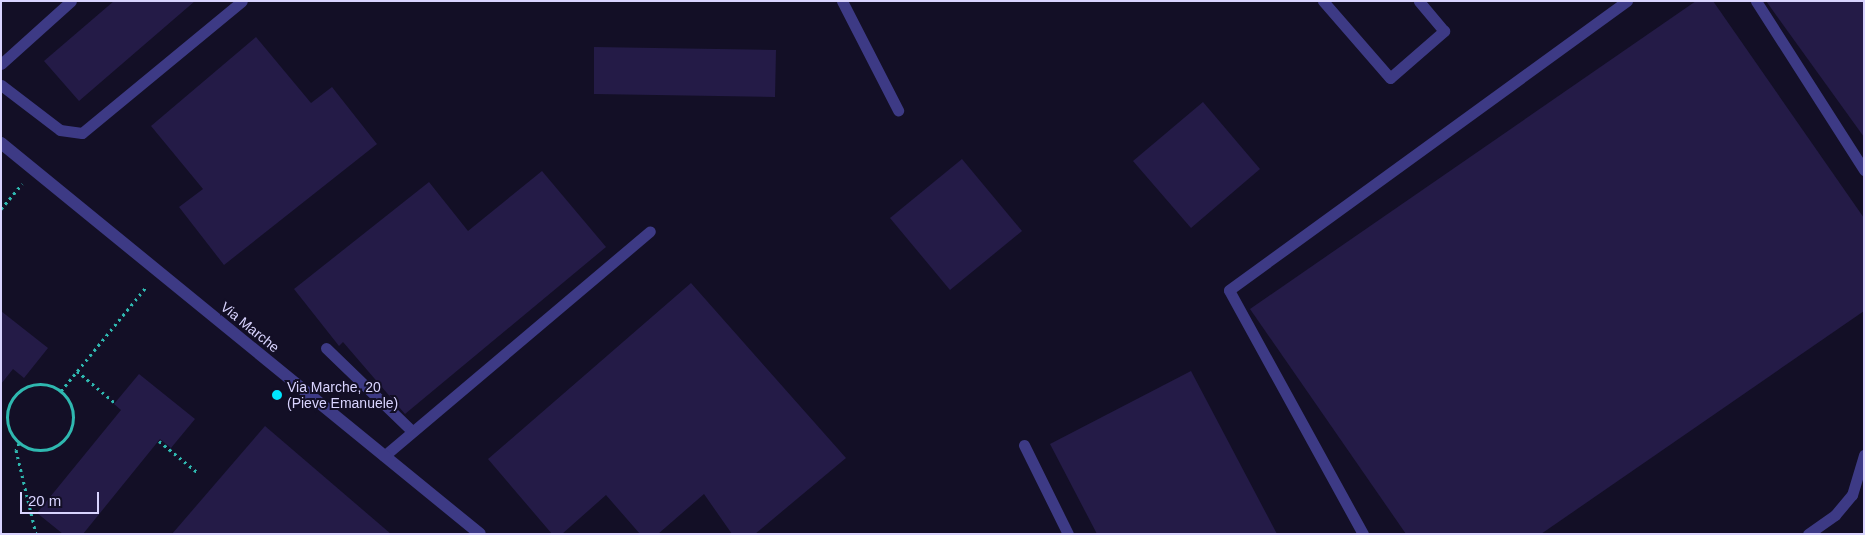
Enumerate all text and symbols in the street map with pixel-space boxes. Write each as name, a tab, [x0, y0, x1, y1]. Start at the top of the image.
street label: Via Marche	[217, 298, 283, 356]
place label: Via Marche, 20 (Pieve Emanuele)	[287, 379, 398, 412]
marker: Via Marche, 20 (Pieve Emanuele)	[271, 389, 283, 401]
scale bar	[22, 482, 101, 514]
text: 20 m	[28, 492, 61, 509]

